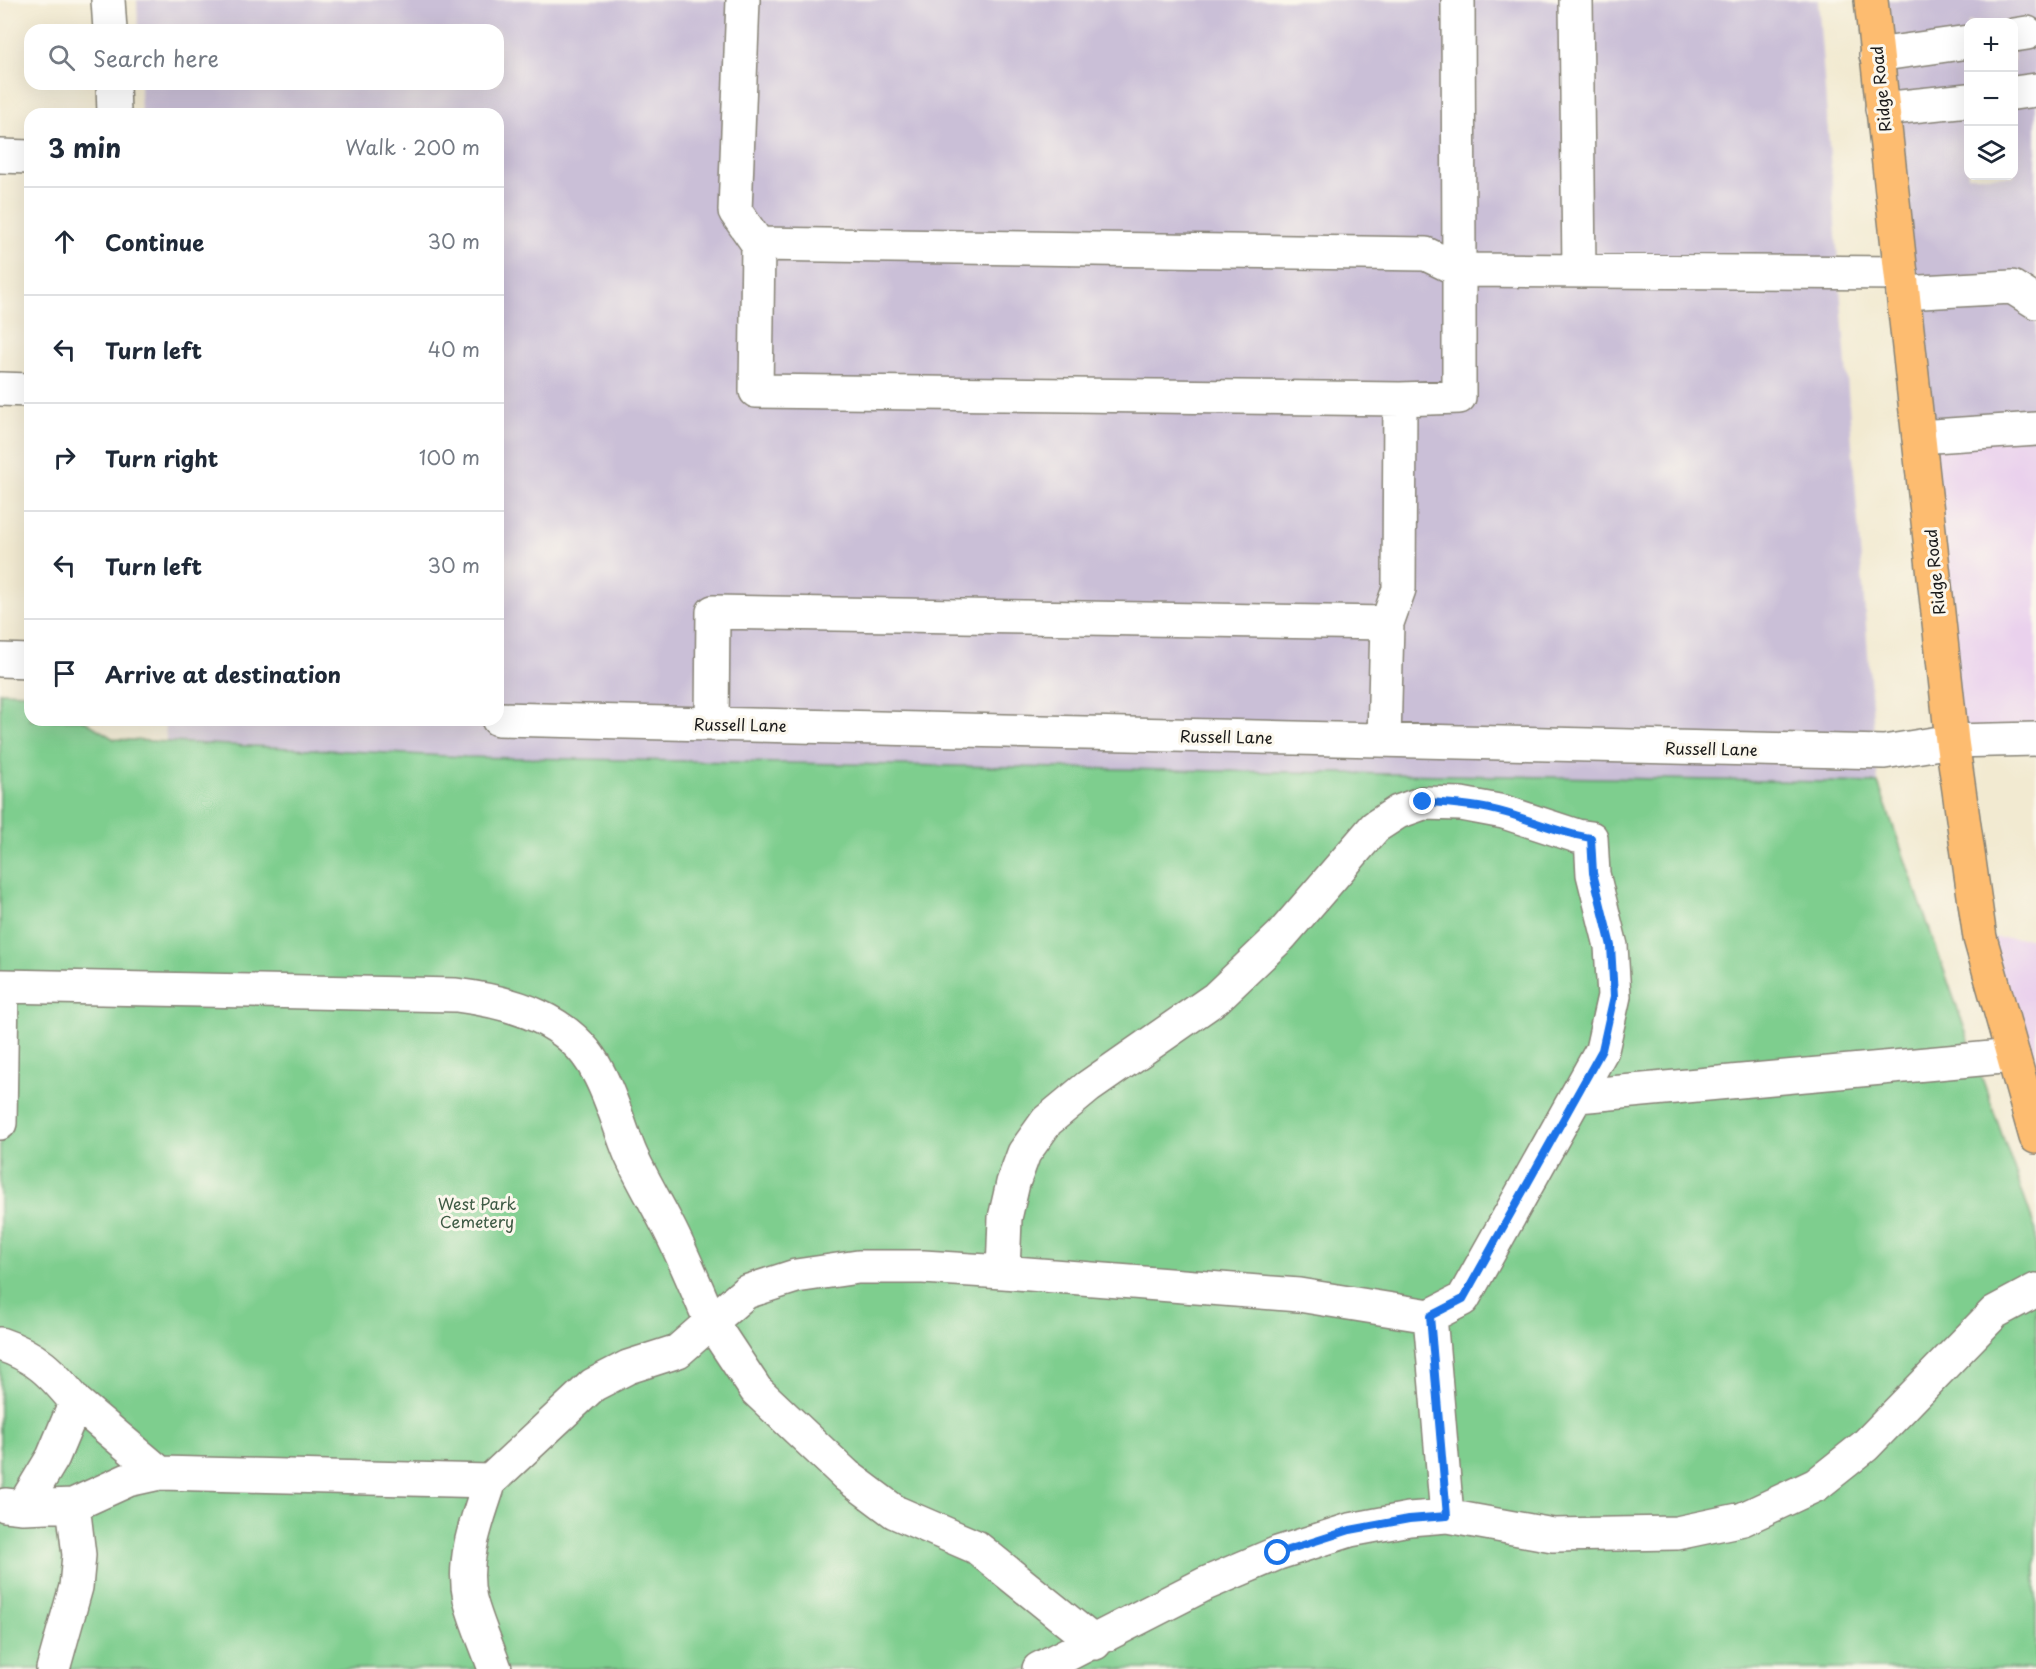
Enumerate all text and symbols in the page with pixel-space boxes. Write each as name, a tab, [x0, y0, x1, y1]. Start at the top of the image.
map controls	[1964, 18, 2018, 180]
button: +	[1964, 18, 2018, 72]
search box	[24, 24, 504, 90]
icon: search	[45, 41, 78, 74]
text: Search here	[93, 41, 219, 74]
street label: Ridge Road	[1864, 45, 1896, 133]
button: −	[1964, 72, 2018, 126]
button: layers	[1964, 126, 2018, 180]
text: 3 min	[48, 128, 121, 167]
text: Walk · 200 m	[345, 132, 480, 162]
icon: ahead	[48, 225, 81, 258]
text: Continue	[105, 225, 204, 258]
text: 30 m	[427, 226, 480, 256]
icon: left	[48, 333, 81, 366]
text: Turn left	[105, 333, 202, 366]
text: 40 m	[428, 334, 480, 364]
icon: right	[48, 441, 81, 474]
text: Turn right	[105, 441, 218, 474]
text: 100 m	[419, 442, 480, 472]
street label: Ridge Road	[1918, 528, 1950, 616]
icon: left	[48, 549, 81, 582]
text: Turn left	[105, 549, 202, 582]
text: 30 m	[427, 550, 480, 580]
icon: arrive	[48, 657, 81, 690]
text: Arrive at destination	[105, 657, 341, 690]
street label: Russell Lane	[693, 711, 787, 737]
street label: Russell Lane	[1179, 723, 1273, 749]
street label: Russell Lane	[1664, 735, 1758, 761]
route end	[1409, 788, 1435, 814]
park label: West Park Cemetery	[438, 1191, 517, 1233]
route start	[1264, 1539, 1290, 1565]

